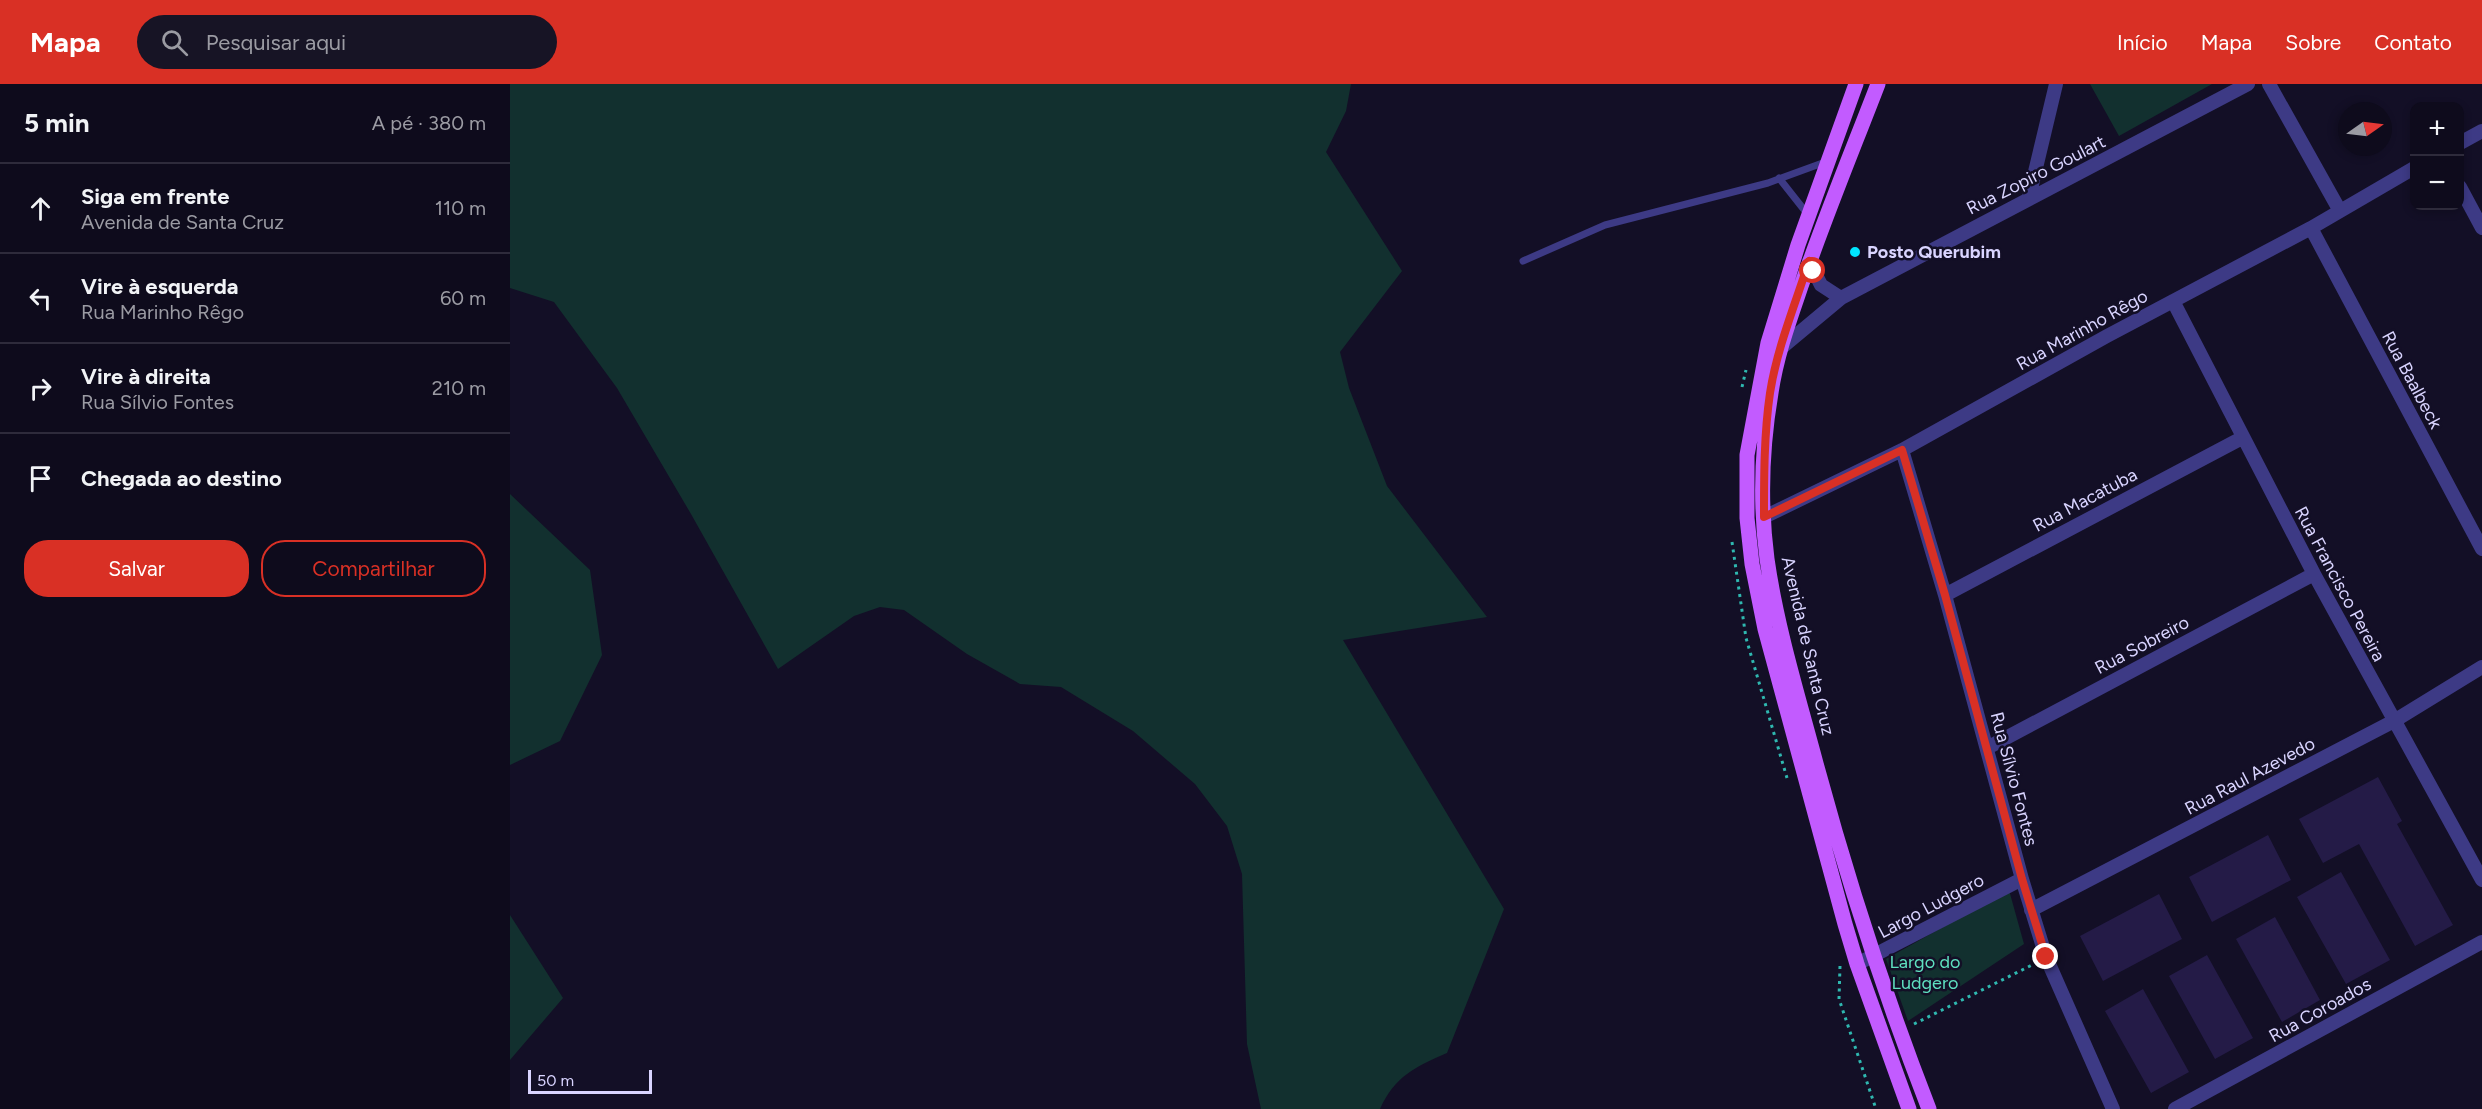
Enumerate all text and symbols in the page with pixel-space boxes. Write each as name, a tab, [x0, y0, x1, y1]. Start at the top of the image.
search box	[137, 15, 557, 69]
text: Mapa	[30, 25, 101, 59]
icon: search	[158, 26, 191, 59]
text: Pesquisar aqui	[206, 29, 346, 56]
text: Início	[2117, 30, 2168, 55]
text: Mapa	[2201, 30, 2252, 55]
text: Sobre	[2285, 30, 2341, 55]
text: Contato	[2374, 30, 2452, 55]
north arrow	[2338, 102, 2392, 156]
map controls	[2410, 102, 2464, 210]
button: +	[2410, 102, 2464, 156]
text: 5 min	[24, 107, 90, 139]
text: A pé · 380 m	[372, 111, 486, 135]
street label: Rua Zopiro Goulart	[1963, 130, 2109, 220]
button: −	[2410, 156, 2464, 210]
text: Siga em frente	[81, 183, 229, 210]
icon: ahead	[24, 192, 57, 225]
text: 110 m	[435, 196, 486, 220]
text: Avenida de Santa Cruz	[81, 210, 284, 234]
place label: Posto Querubim	[1867, 241, 2001, 263]
marker: Posto Querubim	[1848, 245, 1862, 259]
route start	[1799, 257, 1825, 283]
text: Vire à esquerda	[81, 273, 239, 300]
icon: left	[24, 282, 57, 315]
street label: Rua Marinho Rêgo	[2013, 285, 2151, 375]
text: 60 m	[440, 286, 486, 310]
text: Rua Marinho Rêgo	[81, 300, 244, 324]
street label: Rua Baalbeck	[2377, 328, 2447, 433]
text: Vire à direita	[81, 363, 211, 390]
icon: right	[24, 372, 57, 405]
text: 210 m	[432, 376, 486, 400]
text: Rua Sílvio Fontes	[81, 390, 234, 414]
icon: arrive	[24, 462, 57, 495]
street label: Rua Macatuba	[2029, 463, 2141, 537]
text: Chegada ao destino	[81, 465, 282, 492]
street label: Rua Francisco Pereira	[2290, 503, 2390, 665]
button: Salvar	[24, 540, 249, 597]
button: Compartilhar	[261, 540, 486, 597]
street label: Avenida de Santa Cruz	[1777, 554, 1839, 738]
street label: Rua Sobreiro	[2091, 611, 2193, 679]
street label: Rua Sílvio Fontes	[1986, 710, 2042, 848]
street label: Rua Raul Azevedo	[2181, 732, 2319, 820]
street label: Largo Ludgero	[1874, 869, 1988, 943]
route end	[2032, 943, 2058, 969]
park label: Largo do Ludgero	[1889, 951, 1961, 994]
street label: Rua Coroados	[2265, 973, 2375, 1047]
scale bar	[528, 1067, 652, 1094]
text: 50 m	[537, 1071, 574, 1090]

